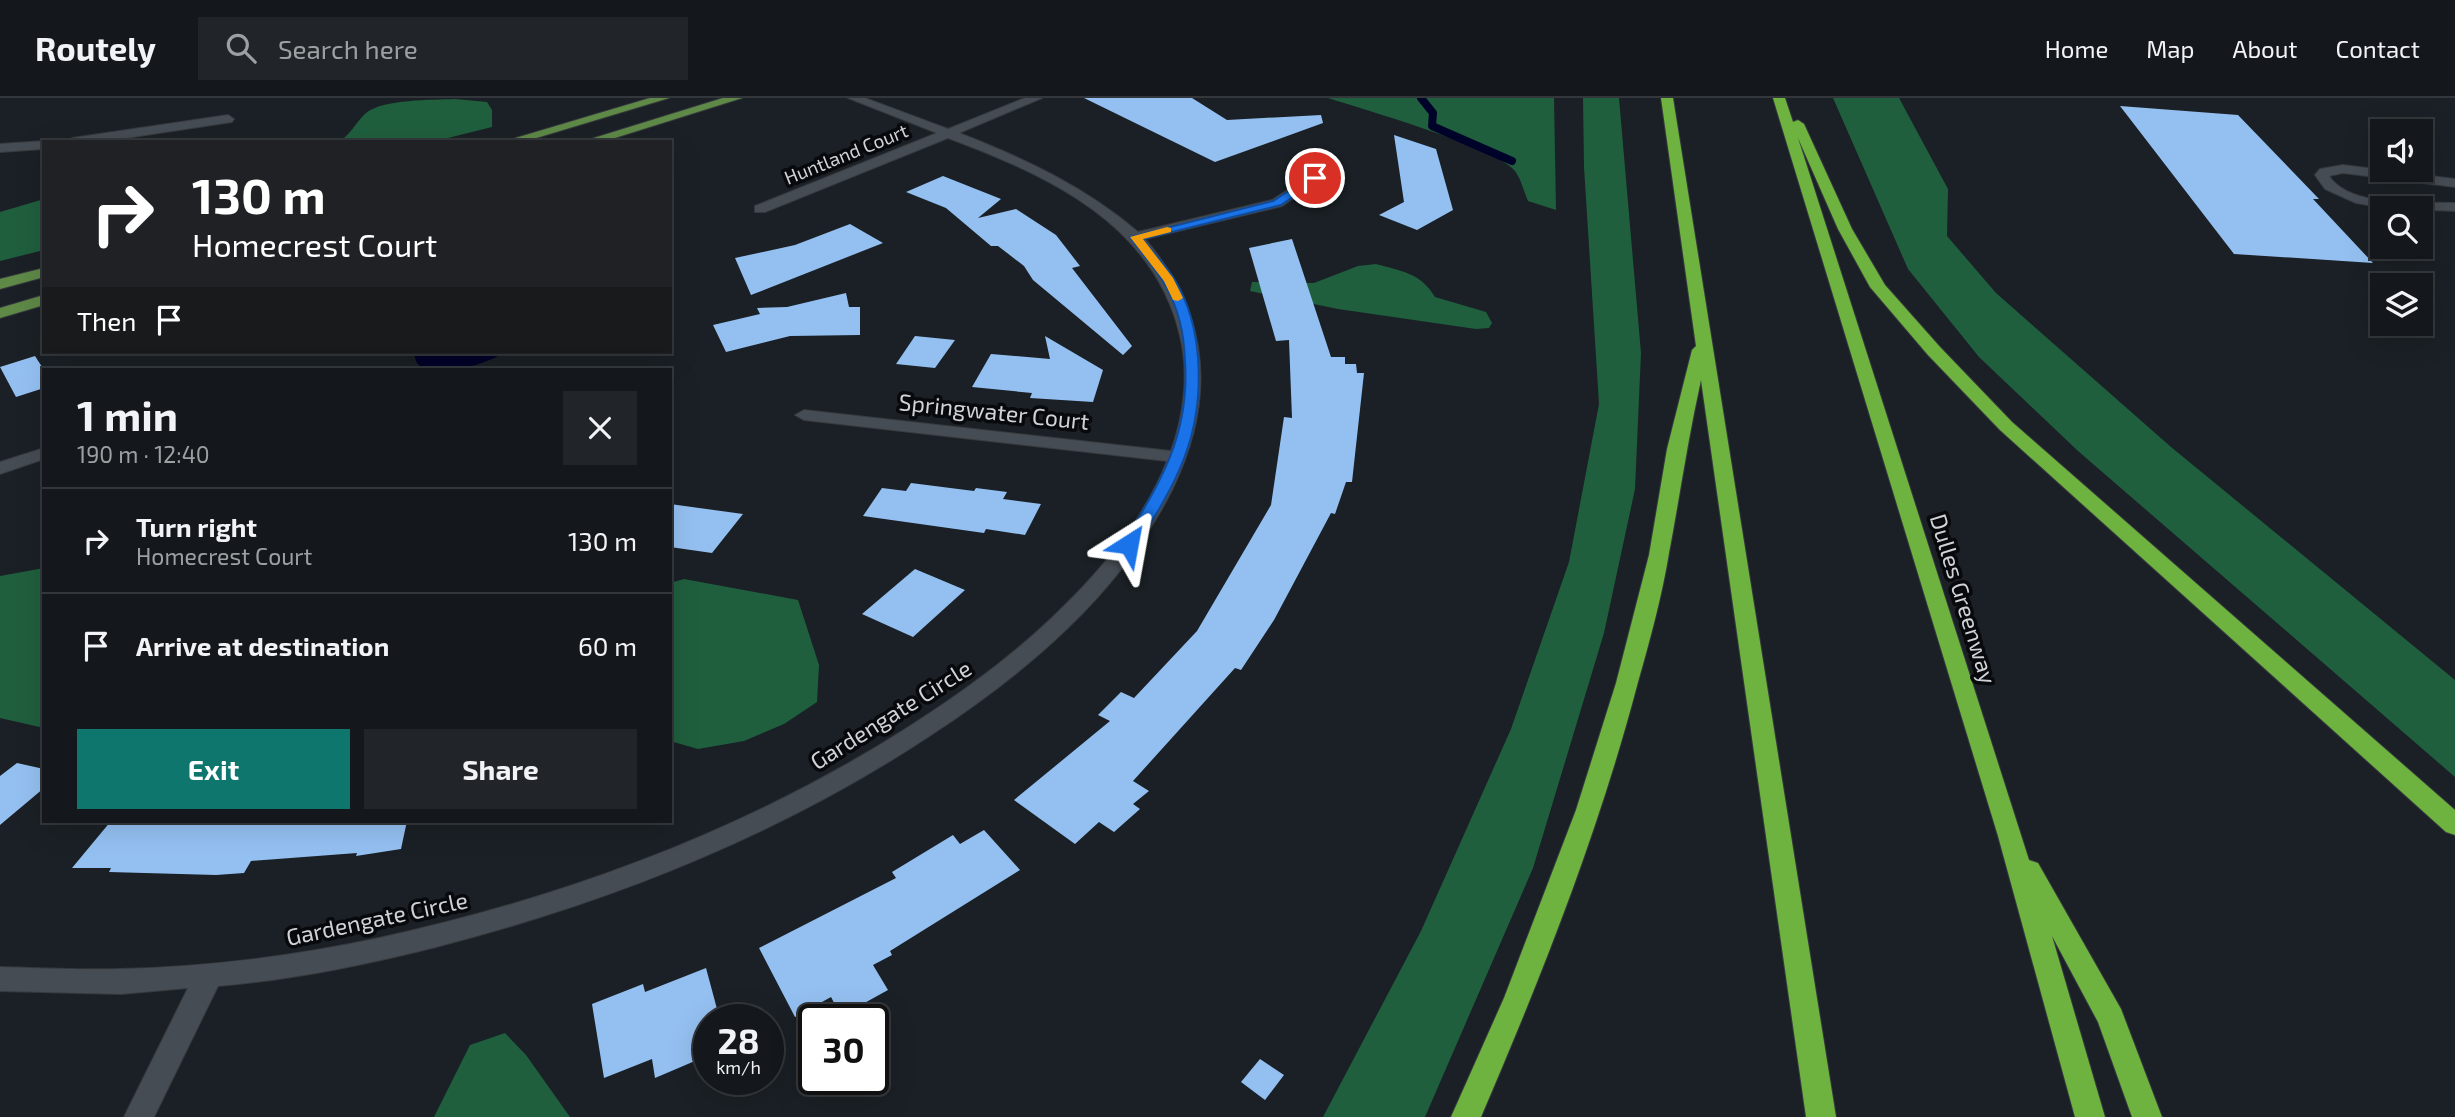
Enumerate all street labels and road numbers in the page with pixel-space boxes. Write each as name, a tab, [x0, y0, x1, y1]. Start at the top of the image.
street label: Huntland Court	[781, 118, 911, 189]
street label: Springwater Court	[898, 387, 1091, 435]
street label: Dulles Greenway	[1925, 510, 2003, 687]
street label: Gardengate Circle	[805, 653, 976, 775]
street label: Gardengate Circle	[284, 885, 470, 951]

